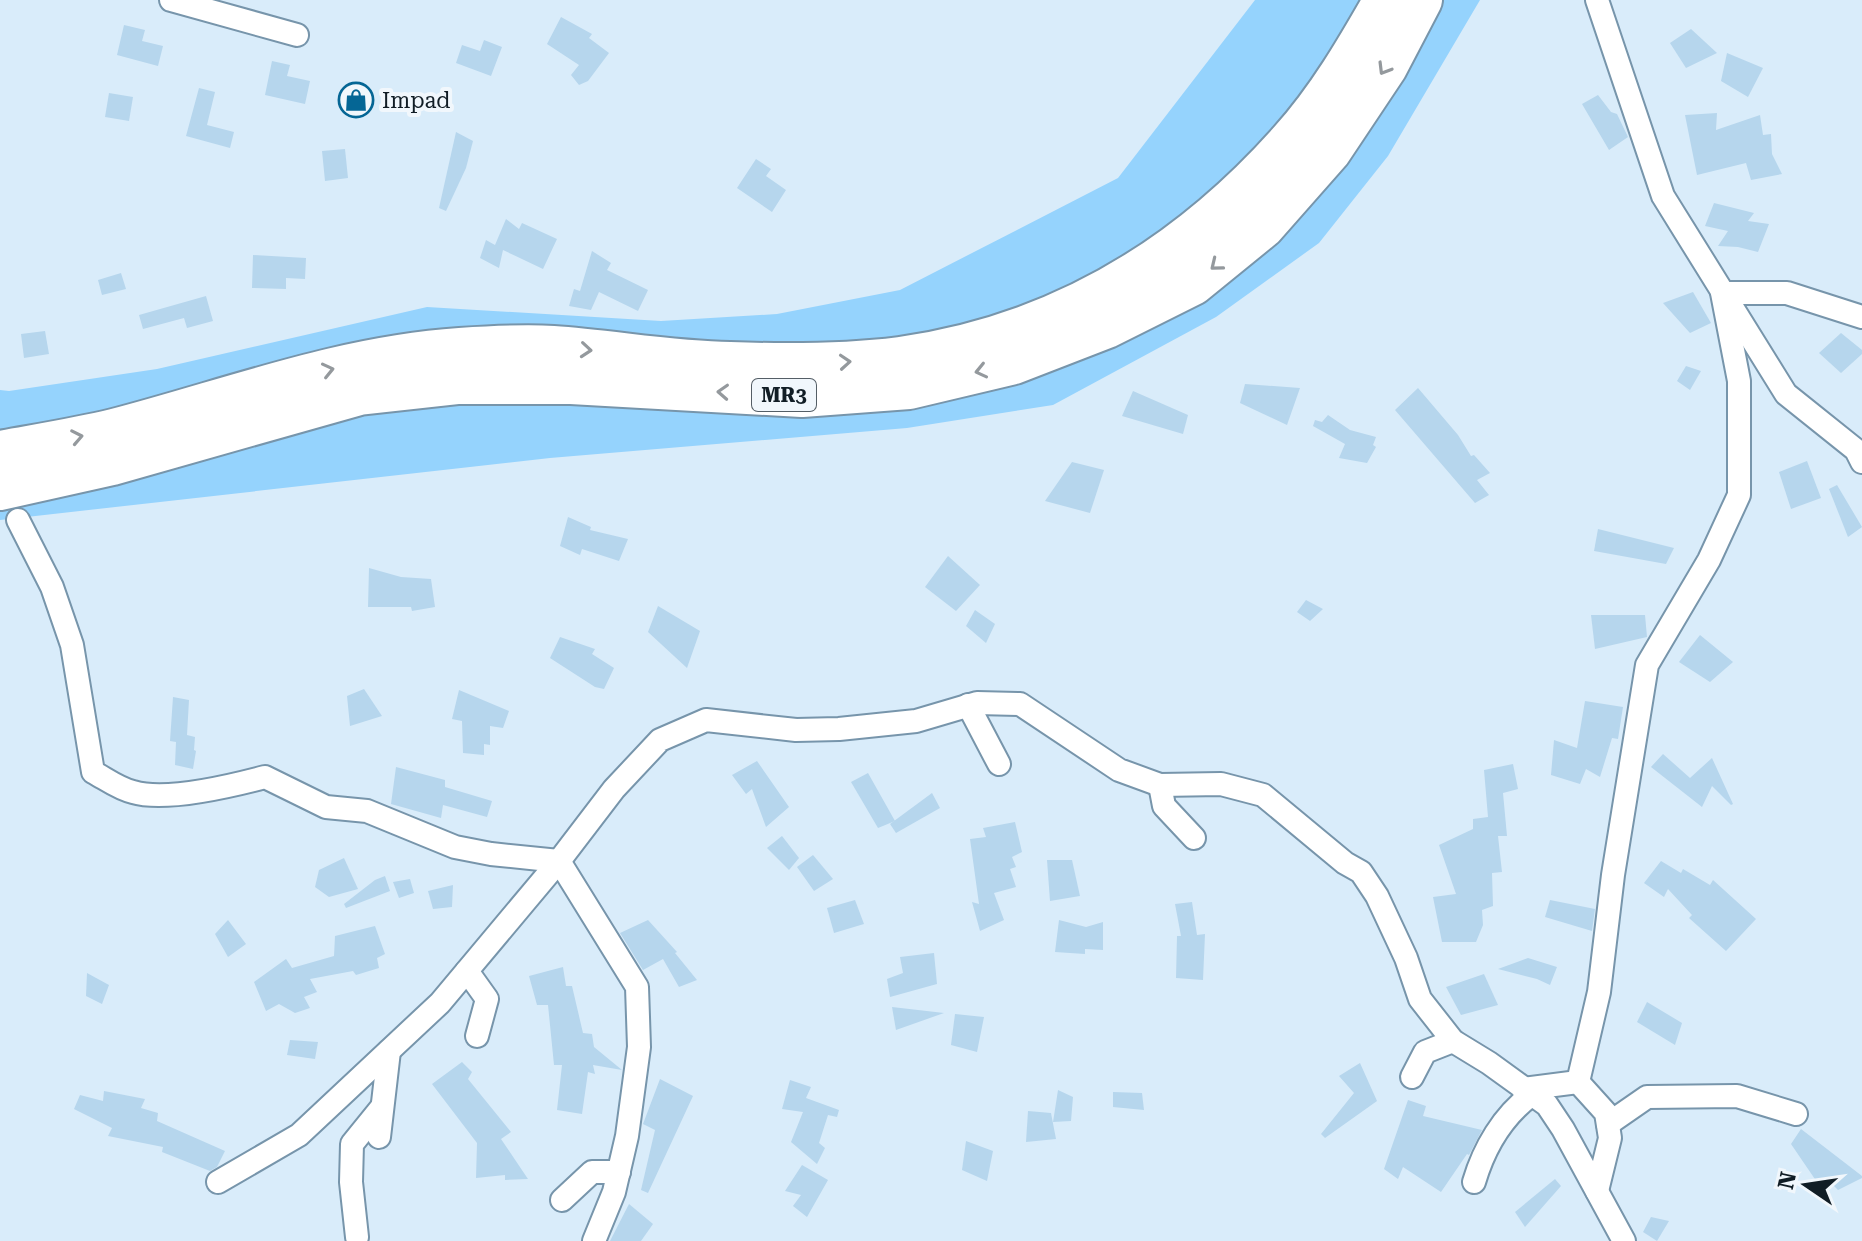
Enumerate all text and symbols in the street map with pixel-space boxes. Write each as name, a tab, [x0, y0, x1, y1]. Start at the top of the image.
one-way arrow	[1378, 60, 1393, 75]
shop icon: Impad	[337, 81, 375, 119]
place label: Impad	[382, 88, 450, 113]
one-way arrow	[1211, 255, 1225, 270]
one-way arrow	[580, 342, 593, 359]
one-way arrow	[839, 354, 852, 371]
one-way arrow	[974, 361, 988, 378]
one-way arrow	[320, 363, 334, 380]
road number: MR3	[752, 379, 816, 411]
one-way arrow	[716, 384, 729, 401]
one-way arrow	[69, 429, 83, 446]
north arrow	[1766, 1145, 1846, 1225]
text: N	[1773, 1169, 1801, 1192]

